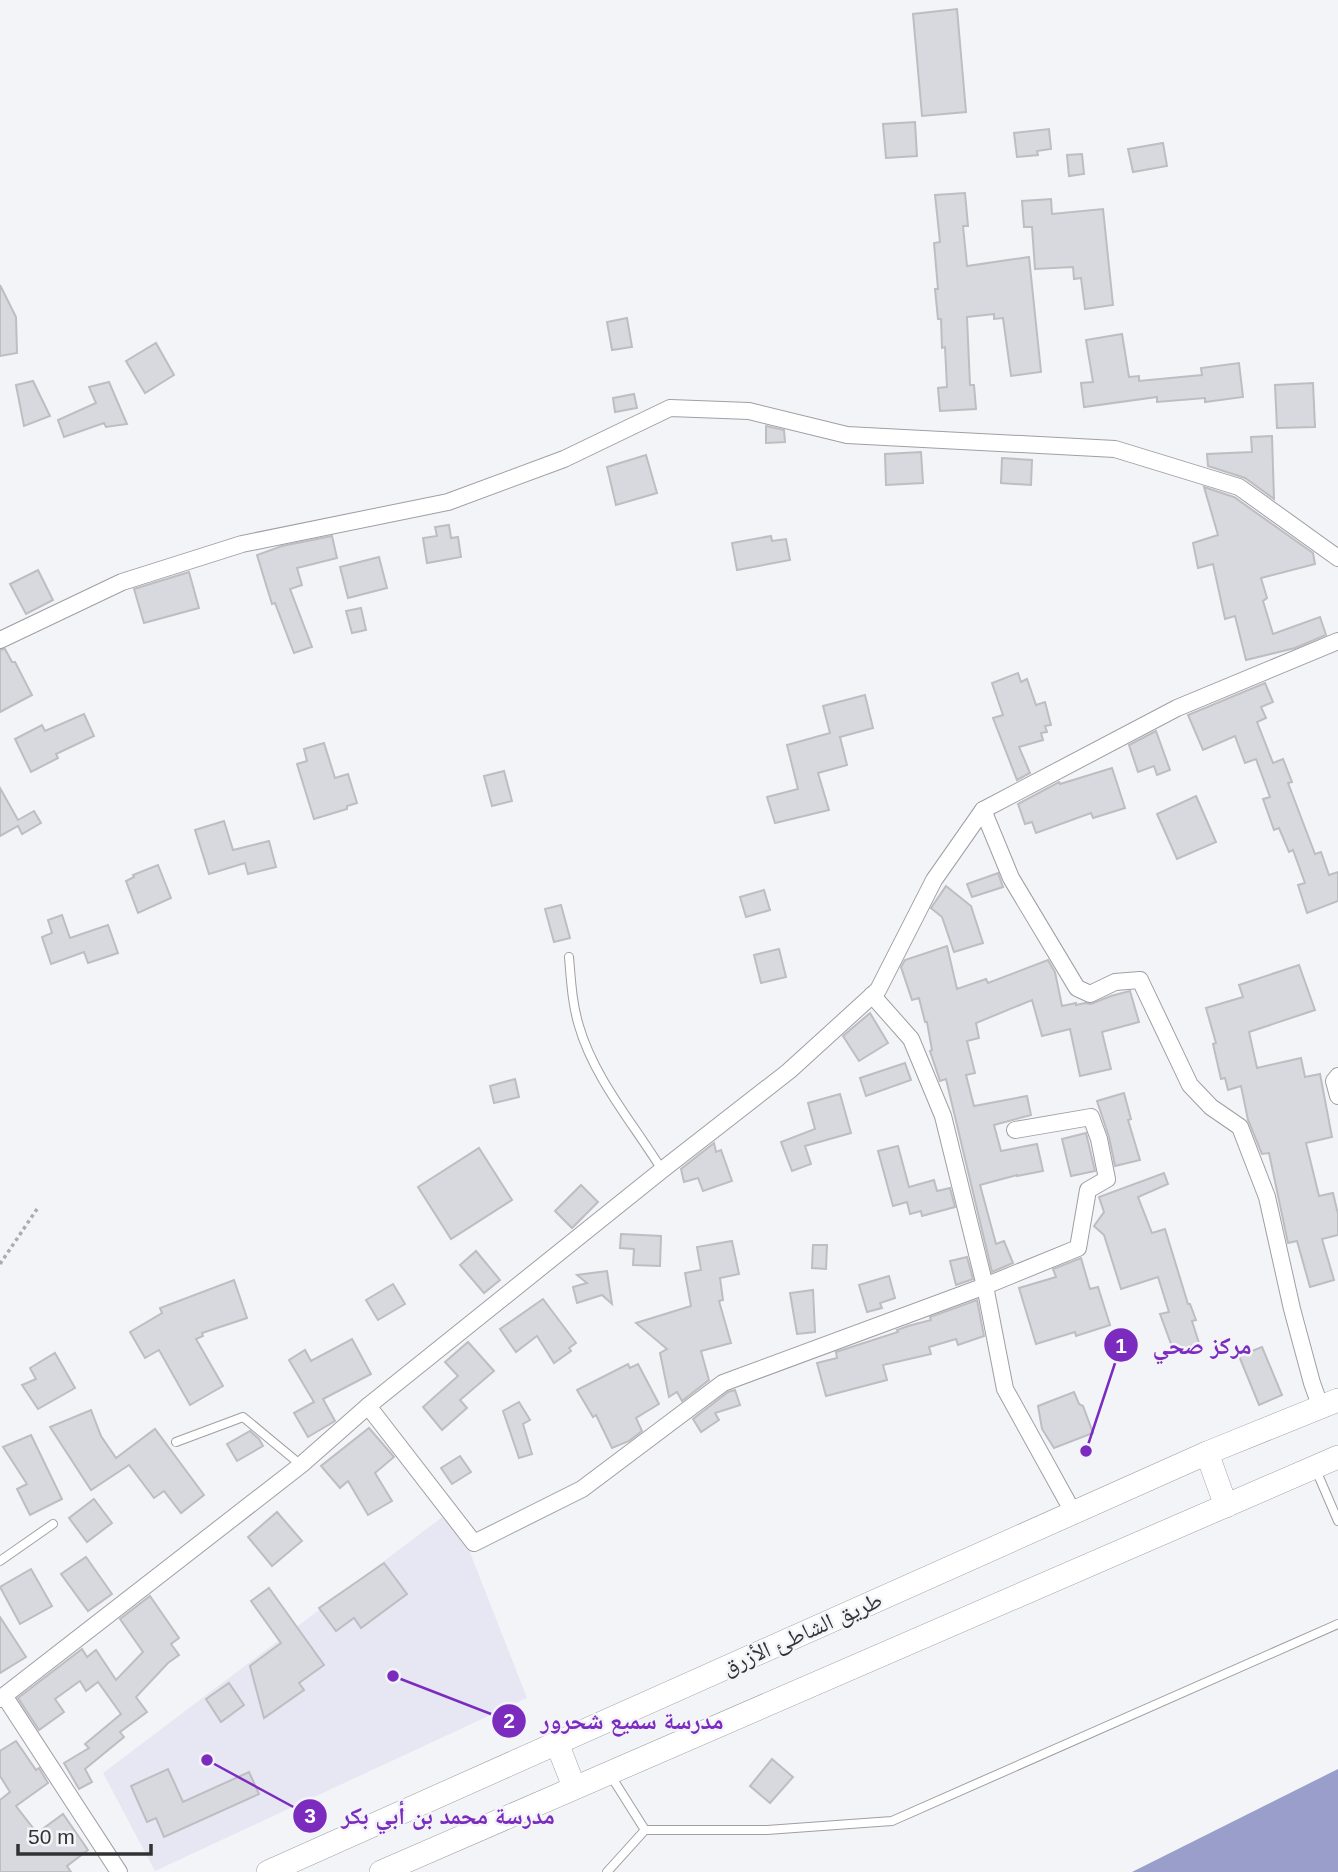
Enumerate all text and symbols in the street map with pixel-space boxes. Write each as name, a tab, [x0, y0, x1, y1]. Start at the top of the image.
callout: مركز صحي	[1103, 1323, 1265, 1368]
text: مركز صحي	[1152, 1332, 1252, 1365]
text: 1	[1115, 1334, 1127, 1357]
street label: طريق الشاطئ الأزرق	[718, 1586, 886, 1681]
callout: مدرسة سميع شحرور	[491, 1698, 738, 1743]
text: مدرسة سميع شحرور	[539, 1707, 724, 1737]
text: 2	[503, 1709, 515, 1732]
callout: مدرسة محمد بن أبي بكر	[292, 1794, 569, 1839]
text: مدرسة محمد بن أبي بكر	[340, 1800, 555, 1835]
text: 3	[304, 1804, 316, 1827]
scale bar	[18, 1812, 150, 1856]
text: 50 m	[28, 1825, 75, 1848]

